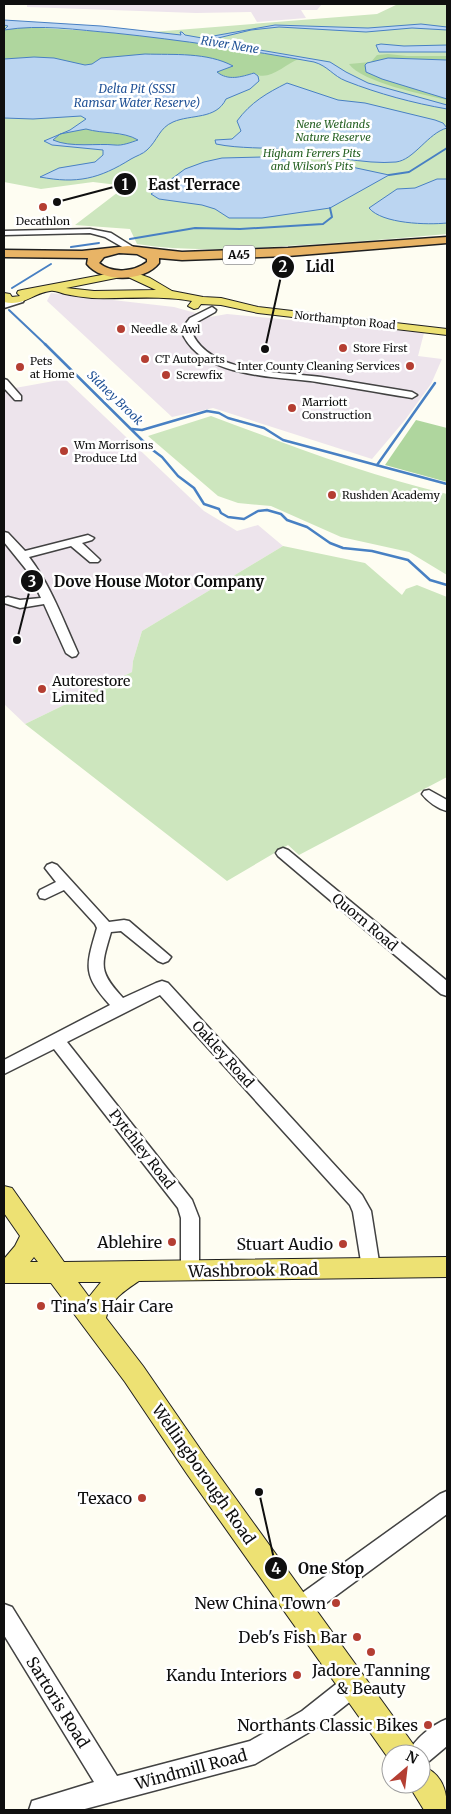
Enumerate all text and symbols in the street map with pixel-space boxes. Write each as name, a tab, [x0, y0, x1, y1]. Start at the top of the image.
water label: River Nene	[200, 32, 260, 57]
water label: Delta Pit (SSSI Ramsar Water Reserve)	[74, 81, 200, 110]
park label: Nene Wetlands Nature Reserve	[295, 117, 371, 144]
park label: Higham Ferrers Pits and Wilson's Pits	[262, 146, 361, 173]
callout: East Terrace	[113, 169, 250, 199]
text: 1	[122, 175, 129, 194]
text: East Terrace	[148, 175, 240, 194]
marker: Decathlon	[37, 201, 49, 213]
place label: Decathlon	[16, 214, 71, 228]
road number: A45	[223, 246, 255, 264]
callout: Lidl	[271, 252, 345, 282]
text: 2	[279, 257, 288, 276]
text: Lidl	[306, 257, 334, 276]
street label: Northampton Road	[294, 308, 397, 332]
place label: Needle & Awl	[131, 322, 201, 336]
marker: Needle & Awl	[115, 323, 127, 335]
place label: Store First	[353, 341, 408, 355]
marker: Store First	[337, 342, 349, 354]
place label: CT Autoparts	[155, 352, 225, 366]
marker: CT Autoparts	[139, 353, 151, 365]
place label: Pets at Home	[30, 354, 75, 381]
place label: Inter County Cleaning Services	[237, 359, 400, 373]
marker: Inter County Cleaning Services	[404, 360, 416, 372]
marker: Pets at Home	[14, 361, 26, 373]
water label: Sidney Brook	[84, 367, 147, 428]
place label: Screwfix	[176, 368, 223, 382]
marker: Screwfix	[160, 369, 172, 381]
place label: Marriott Construction	[302, 395, 372, 422]
marker: Marriott Construction	[286, 402, 298, 414]
place label: Wm Morrisons Produce Ltd	[73, 438, 153, 465]
marker: Wm Morrisons Produce Ltd	[58, 445, 70, 457]
place label: Rushden Academy	[342, 488, 440, 502]
marker: Rushden Academy	[326, 489, 338, 501]
callout: Dove House Motor Company	[19, 566, 274, 596]
text: 3	[28, 572, 36, 591]
text: Dove House Motor Company	[54, 572, 264, 591]
place label: Autorestore Limited	[51, 672, 130, 706]
marker: Autorestore Limited	[36, 683, 48, 695]
street label: Quorn Road	[329, 889, 402, 955]
street label: Oakley Road	[188, 1017, 258, 1092]
street label: Pytchley Road	[105, 1106, 179, 1193]
place label: Ablehire	[96, 1232, 162, 1252]
place label: Stuart Audio	[236, 1234, 333, 1254]
marker: Ablehire	[166, 1236, 178, 1248]
marker: Stuart Audio	[337, 1238, 349, 1250]
street label: Washbrook Road	[187, 1259, 318, 1281]
place label: Tina's Hair Care	[51, 1296, 173, 1316]
marker: Tina's Hair Care	[35, 1300, 47, 1312]
street label: Wellingborough Road	[147, 1399, 260, 1548]
place label: Texaco	[78, 1488, 132, 1508]
marker: Texaco	[136, 1492, 148, 1504]
callout: One Stop	[263, 1553, 374, 1583]
text: 4	[271, 1559, 281, 1578]
text: One Stop	[298, 1559, 364, 1578]
place label: New China Town	[195, 1593, 326, 1613]
marker: New China Town	[330, 1597, 342, 1609]
place label: Deb's Fish Bar	[238, 1627, 347, 1647]
marker: Deb's Fish Bar	[351, 1631, 363, 1643]
marker: Jadore Tanning & Beauty	[365, 1646, 377, 1658]
street label: Sartoris Road	[22, 1653, 94, 1752]
place label: Jadore Tanning & Beauty	[311, 1660, 430, 1698]
place label: Kandu Interiors	[166, 1665, 287, 1685]
marker: Kandu Interiors	[291, 1669, 303, 1681]
place label: Northants Classic Bikes	[237, 1715, 418, 1735]
marker: Northants Classic Bikes	[422, 1719, 434, 1731]
street label: Windmill Road	[132, 1744, 249, 1794]
north arrow	[381, 1744, 431, 1794]
text: N	[403, 1747, 421, 1768]

